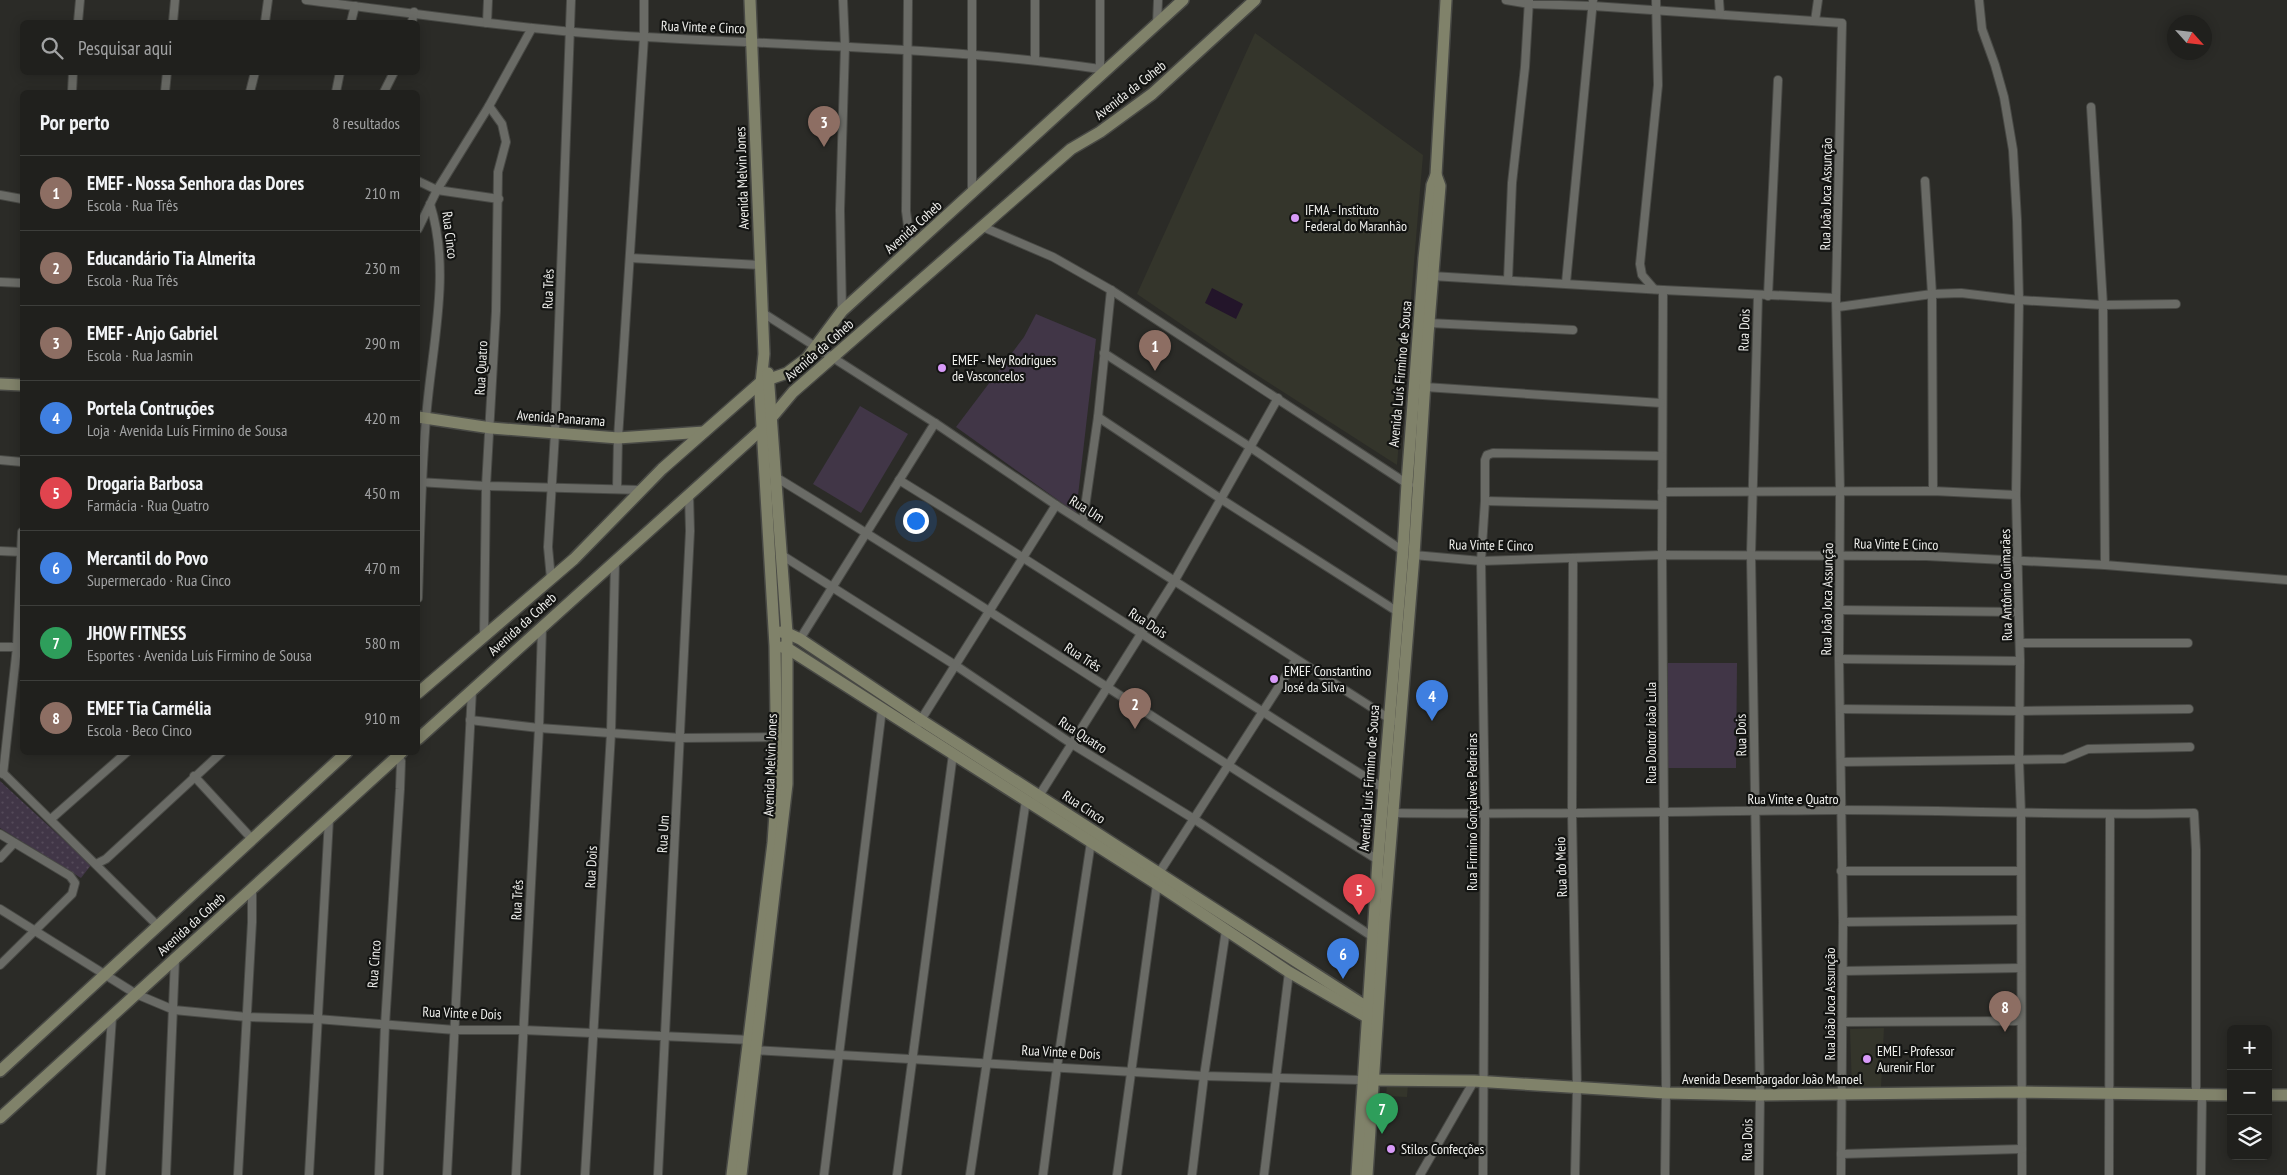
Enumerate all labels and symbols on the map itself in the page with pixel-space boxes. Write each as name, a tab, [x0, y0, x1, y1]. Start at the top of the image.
north arrow	[2167, 15, 2212, 60]
street label: Rua Vinte e Cinco	[661, 17, 745, 37]
street label: Avenida da Coheb	[1091, 56, 1169, 124]
pin: 3	[808, 106, 840, 147]
street label: Avenida Melvin Jones	[731, 126, 753, 230]
street label: Rua João Joca Assunção	[1816, 137, 1836, 251]
street label: Avenida Coheb	[880, 196, 946, 258]
place label: IFMA - Instituto Federal do Maranhão	[1305, 201, 1407, 235]
street label: Rua Cinco	[438, 210, 462, 260]
marker: IFMA - Instituto Federal do Maranhão	[1289, 212, 1301, 224]
street label: Rua Três	[538, 268, 558, 310]
street label: Avenida Luís Firmino de Sousa	[1385, 300, 1415, 448]
street label: Rua Dois	[1734, 308, 1754, 352]
street label: Avenida da Coheb	[781, 315, 857, 385]
pin: 1	[1139, 330, 1171, 371]
street label: Rua Quatro	[471, 340, 491, 396]
place label: EMEF - Ney Rodrigues de Vasconcelos	[952, 351, 1057, 385]
marker: EMEF - Ney Rodrigues de Vasconcelos	[936, 362, 948, 374]
street label: Avenida Panarama	[516, 406, 606, 430]
street label: Rua Um	[1066, 491, 1108, 527]
your location	[903, 508, 929, 534]
street label: Rua Antônio Guimarães	[1996, 528, 2016, 641]
street label: Rua Vinte E Cinco	[1854, 534, 1938, 554]
street label: Rua Vinte E Cinco	[1449, 535, 1533, 555]
street label: Rua João Joca Assunção	[1817, 542, 1837, 656]
street label: Avenida da Coheb	[484, 589, 560, 659]
street label: Rua Dois	[1125, 604, 1171, 642]
street label: Rua Três	[1061, 638, 1105, 676]
place label: EMEF Constantino José da Silva	[1283, 662, 1371, 696]
marker: EMEF Constantino José da Silva	[1268, 673, 1280, 685]
pin: 4	[1416, 680, 1448, 721]
street label: Rua Doutor João Lula	[1642, 682, 1660, 784]
pin: 2	[1119, 688, 1151, 729]
street label: Avenida Luís Firmino de Sousa	[1355, 704, 1383, 852]
street label: Avenida Melvin Jones	[759, 713, 781, 817]
street label: Rua Quatro	[1055, 713, 1111, 757]
street label: Rua Dois	[1732, 713, 1750, 756]
street label: Rua Firmino Gonçalves Pedreiras	[1463, 733, 1481, 891]
street label: Rua Cinco	[1059, 786, 1109, 828]
street label: Rua Vinte e Quatro	[1747, 790, 1839, 808]
street label: Rua Um	[653, 815, 673, 853]
street label: Rua do Meio	[1551, 837, 1571, 897]
street label: Rua Dois	[581, 845, 601, 889]
pin: 5	[1343, 874, 1375, 915]
street label: Rua Três	[507, 879, 527, 921]
street label: Avenida da Coheb	[153, 889, 229, 959]
pin: 6	[1327, 938, 1359, 979]
street label: Rua Cinco	[363, 940, 385, 988]
street label: Rua João Joca Assunção	[1821, 948, 1839, 1060]
pin: 8	[1989, 991, 2021, 1032]
street label: Rua Vinte e Dois	[422, 1003, 502, 1023]
street label: Rua Vinte e Dois	[1021, 1041, 1101, 1063]
place label: EMEI - Professor Aurenir Flor	[1877, 1042, 1955, 1076]
marker: EMEI - Professor Aurenir Flor	[1861, 1053, 1873, 1065]
street label: Avenida Desembargador João Manoel	[1682, 1070, 1863, 1088]
pin: 7	[1366, 1093, 1398, 1134]
street label: Rua Dois	[1738, 1118, 1756, 1161]
place label: Stilos Confecções	[1401, 1140, 1485, 1158]
marker: Stilos Confecções	[1385, 1143, 1397, 1155]

